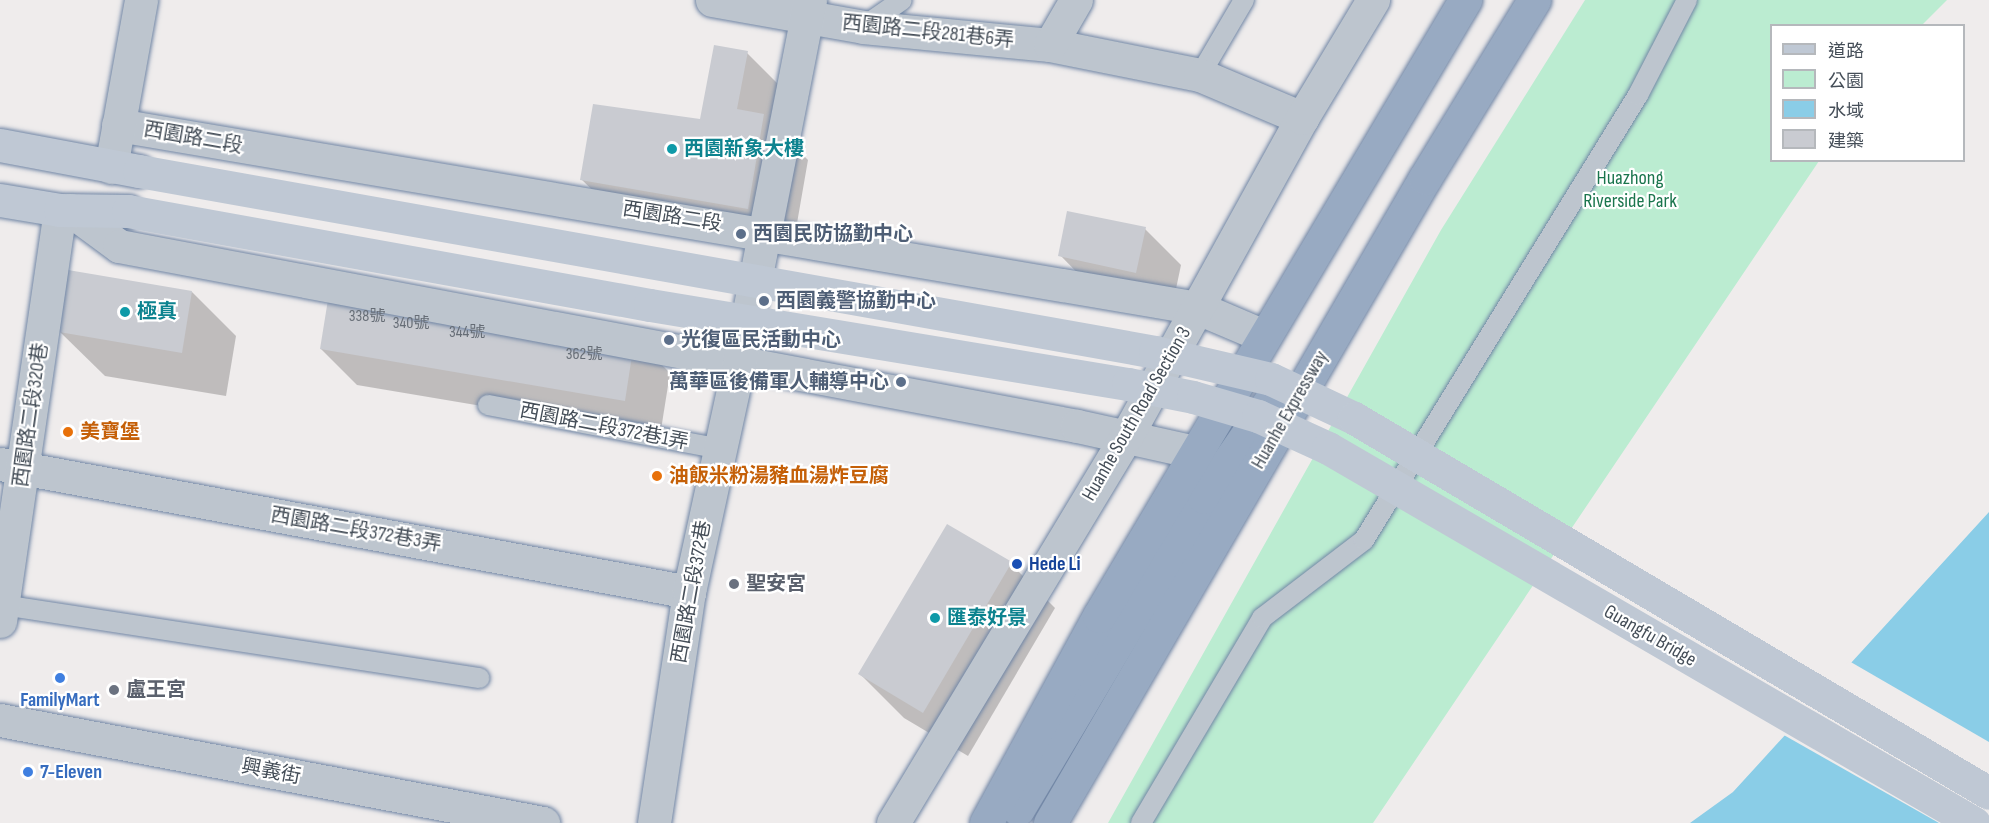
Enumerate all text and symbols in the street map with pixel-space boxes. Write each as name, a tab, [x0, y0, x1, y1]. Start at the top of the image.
street label: 西園路二段281巷6弄	[841, 11, 1015, 53]
legend	[1770, 24, 1965, 162]
text: 道路	[1828, 41, 1864, 62]
text: 公園	[1828, 71, 1864, 92]
text: 水域	[1828, 101, 1864, 122]
street label: 西園路二段	[142, 117, 244, 159]
text: 建築	[1828, 131, 1864, 152]
place label: 西園新象大樓	[684, 137, 804, 161]
marker: 西園新象大樓	[665, 142, 679, 156]
park label: Huazhong Riverside Park	[1583, 167, 1677, 214]
street label: 西園路二段	[621, 197, 723, 237]
place label: 西園民防協勤中心	[753, 222, 913, 246]
marker: 西園民防協勤中心	[734, 227, 748, 241]
place label: 西園義警協勤中心	[776, 289, 936, 313]
marker: 西園義警協勤中心	[757, 294, 771, 308]
place label: 極真	[137, 300, 177, 324]
marker: 極真	[118, 305, 132, 319]
house number: 338號	[349, 307, 385, 327]
house number: 340號	[393, 314, 429, 334]
house number: 344號	[449, 323, 485, 343]
street label: Huanhe South Road Section 3	[1077, 323, 1197, 505]
place label: 光復區民活動中心	[681, 328, 841, 352]
marker: 光復區民活動中心	[662, 333, 676, 347]
street label: 西園路二段320巷	[9, 341, 53, 489]
house number: 362號	[566, 345, 602, 365]
street label: Huanhe Expressway	[1246, 347, 1334, 473]
place label: 萬華區後備軍人輔導中心	[669, 370, 889, 394]
marker: 萬華區後備軍人輔導中心	[894, 375, 908, 389]
street label: 西園路二段372巷1弄	[517, 399, 691, 455]
place label: 美寶堡	[80, 420, 140, 444]
marker: 美寶堡	[61, 425, 75, 439]
place label: 油飯米粉湯豬血湯炸豆腐	[669, 464, 889, 488]
marker: 油飯米粉湯豬血湯炸豆腐	[650, 469, 664, 483]
street label: 西園路二段372巷3弄	[269, 503, 443, 557]
street label: 西園路二段372巷	[668, 519, 716, 665]
place label: Hede Li	[1029, 552, 1081, 576]
marker: Hede Li	[1010, 557, 1024, 571]
place label: 聖安宮	[746, 572, 806, 596]
marker: 聖安宮	[727, 577, 741, 591]
street label: Guangfu Bridge	[1600, 600, 1700, 672]
place label: 匯泰好景	[947, 606, 1027, 630]
marker: 匯泰好景	[928, 611, 942, 625]
marker: FamilyMart	[53, 671, 67, 685]
place label: 盧王宮	[126, 678, 186, 702]
marker: 盧王宮	[107, 683, 121, 697]
place label: FamilyMart	[20, 688, 100, 712]
street label: 興義街	[239, 754, 303, 790]
place label: 7-Eleven	[40, 760, 102, 784]
marker: 7-Eleven	[21, 765, 35, 779]

